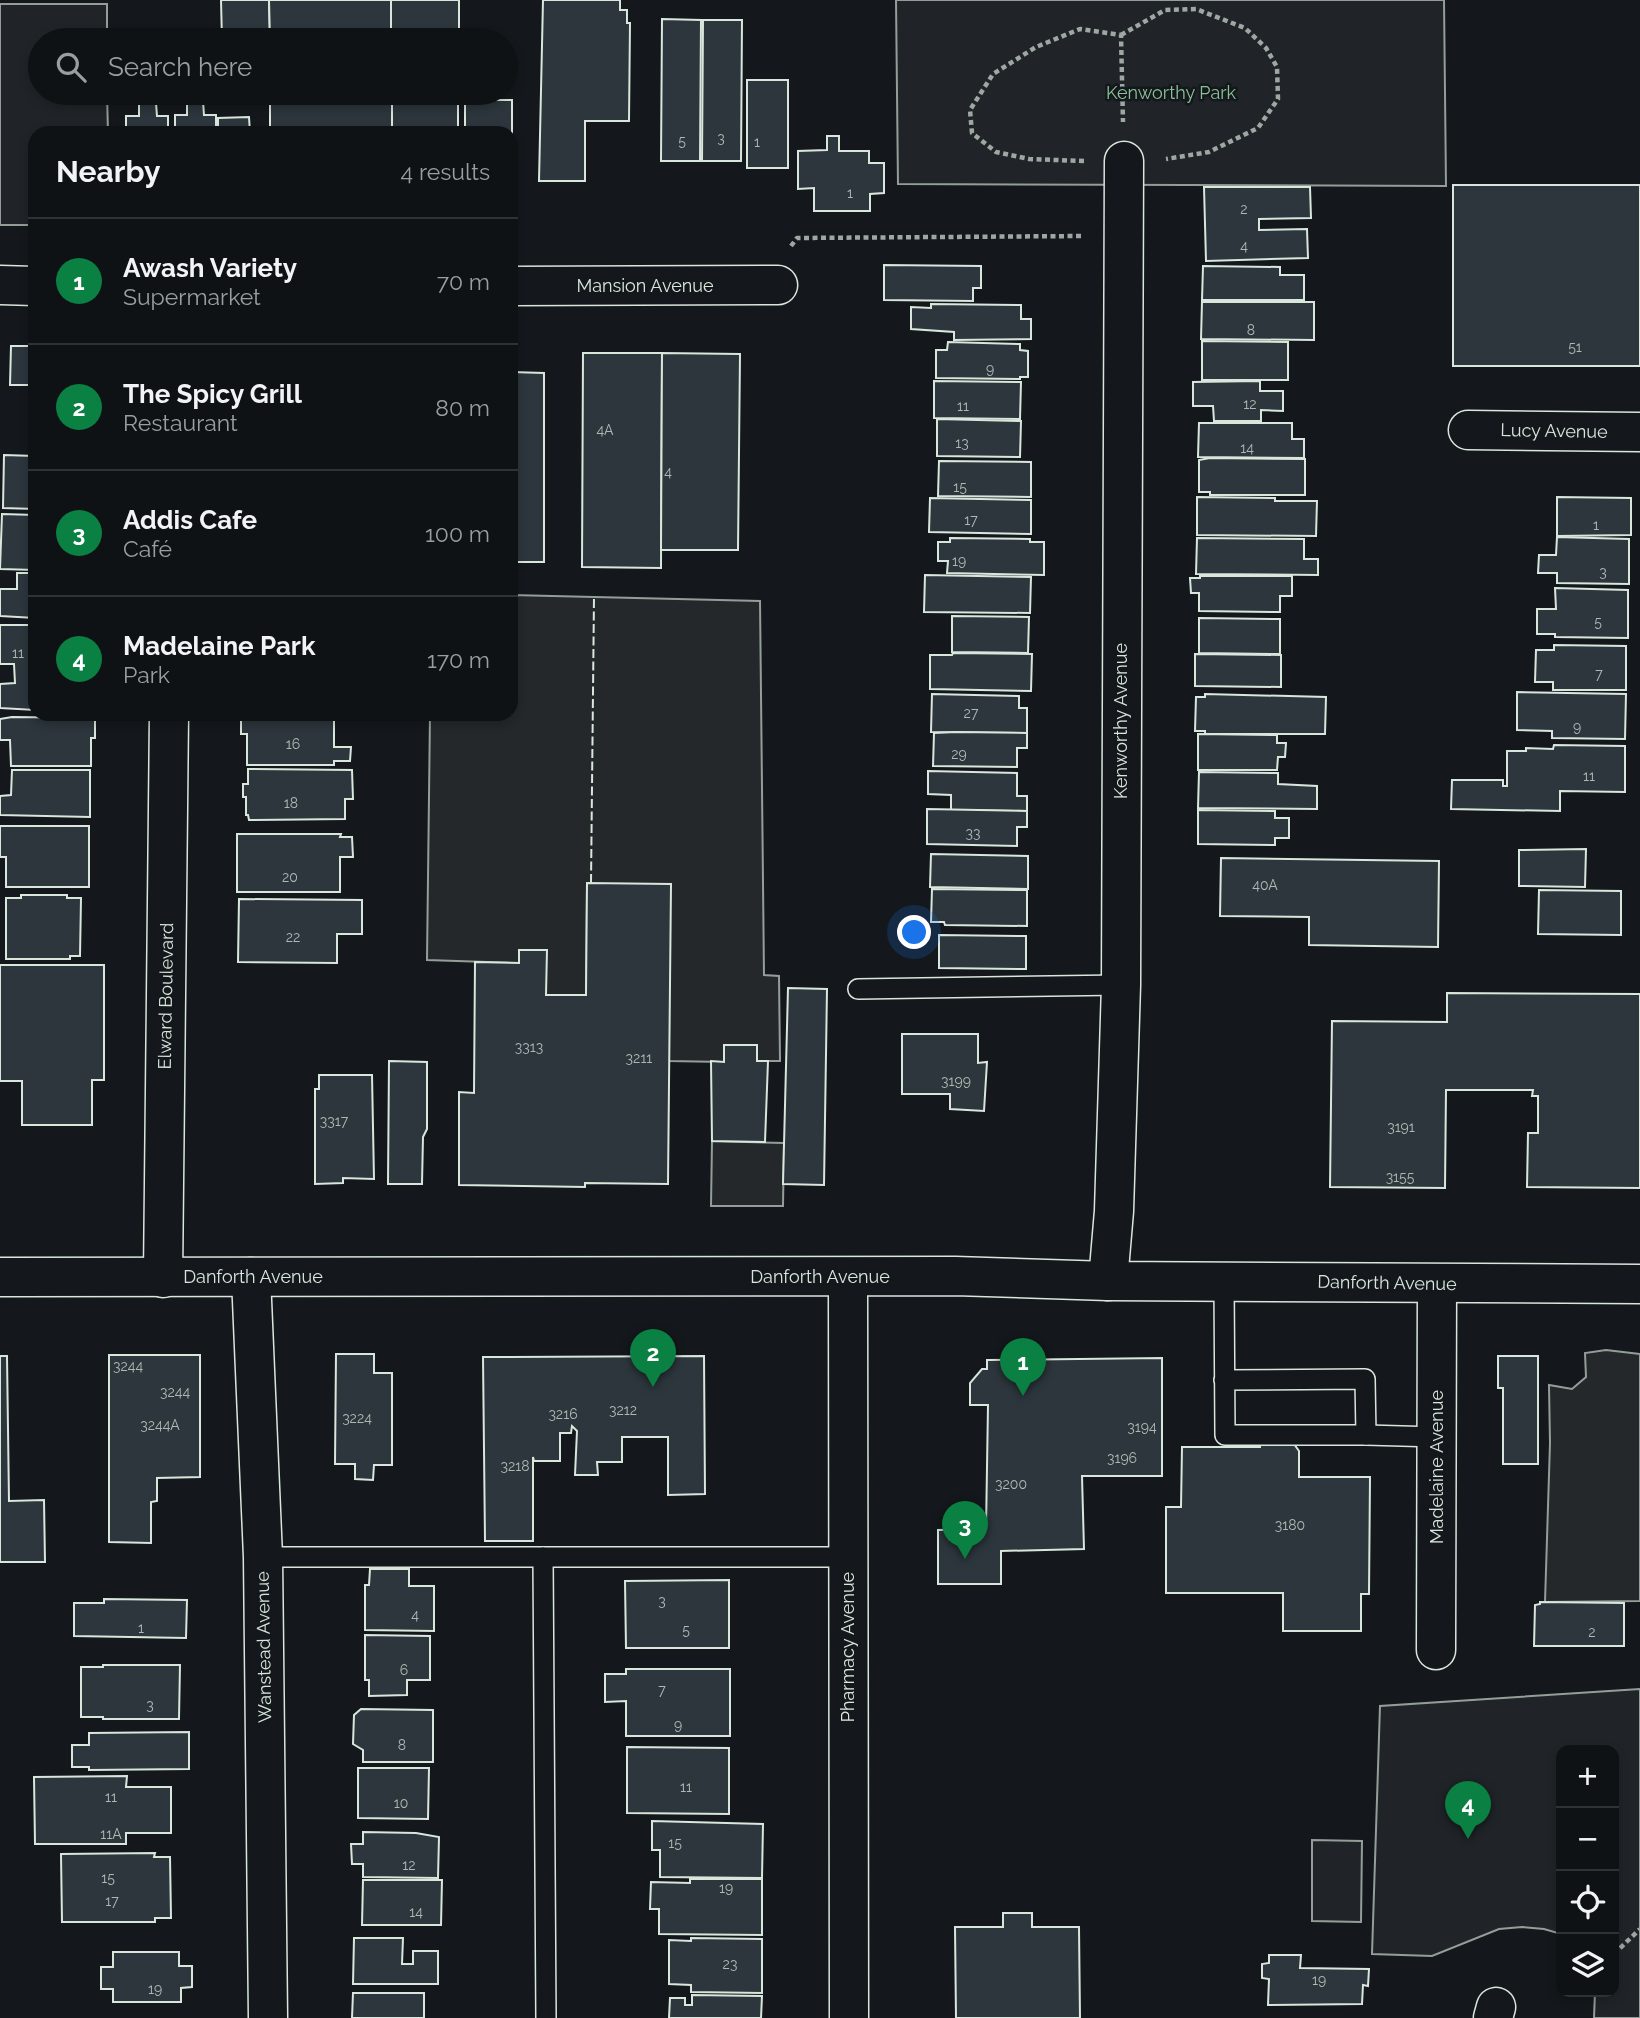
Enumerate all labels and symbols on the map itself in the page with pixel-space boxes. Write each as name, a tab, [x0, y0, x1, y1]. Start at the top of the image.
park label: Kenworthy Park	[1106, 82, 1237, 103]
house number: 3	[717, 130, 725, 146]
house number: 5	[678, 133, 686, 149]
house number: 1	[754, 134, 760, 150]
house number: 1	[847, 185, 853, 201]
house number: 2	[1240, 201, 1248, 217]
house number: 4	[1240, 238, 1248, 254]
street label: Mansion Avenue	[576, 275, 714, 296]
house number: 8	[1247, 322, 1255, 338]
house number: 51	[1568, 339, 1582, 355]
house number: 9	[986, 361, 994, 377]
house number: 12	[1243, 396, 1257, 412]
house number: 11	[957, 398, 969, 414]
street label: Lucy Avenue	[1500, 419, 1608, 442]
house number: 4A	[596, 422, 614, 438]
house number: 13	[955, 435, 969, 451]
house number: 14	[1240, 440, 1254, 456]
house number: 4	[664, 464, 672, 480]
house number: 15	[953, 479, 967, 495]
house number: 17	[964, 512, 978, 528]
house number: 1	[1593, 517, 1599, 533]
house number: 19	[952, 553, 966, 569]
house number: 3	[1599, 564, 1607, 580]
house number: 5	[1594, 614, 1602, 630]
street label: Kenworthy Avenue	[1110, 643, 1131, 799]
house number: 11	[12, 645, 24, 661]
house number: 7	[1595, 666, 1603, 682]
house number: 27	[964, 705, 979, 721]
house number: 9	[1573, 719, 1581, 735]
house number: 16	[286, 736, 300, 752]
house number: 29	[951, 746, 967, 762]
house number: 11	[1583, 768, 1595, 784]
house number: 18	[284, 795, 298, 811]
house number: 33	[966, 825, 980, 841]
house number: 20	[282, 869, 298, 885]
house number: 40A	[1252, 877, 1278, 893]
your location	[897, 915, 931, 949]
street label: Elward Boulevard	[154, 922, 177, 1069]
house number: 22	[286, 929, 300, 945]
house number: 3313	[515, 1039, 543, 1055]
house number: 3211	[626, 1050, 652, 1066]
house number: 3199	[941, 1073, 971, 1089]
house number: 3317	[320, 1113, 349, 1129]
house number: 3191	[1387, 1119, 1415, 1135]
house number: 3155	[1386, 1169, 1415, 1185]
street label: Danforth Avenue	[183, 1266, 323, 1287]
street label: Danforth Avenue	[750, 1266, 890, 1287]
street label: Danforth Avenue	[1317, 1271, 1457, 1294]
pin: 2	[630, 1329, 676, 1387]
pin: 1	[1000, 1338, 1046, 1396]
house number: 3244	[113, 1358, 143, 1374]
house number: 3244	[160, 1384, 190, 1400]
street label: Madelaine Avenue	[1426, 1389, 1447, 1544]
house number: 3212	[609, 1402, 637, 1418]
house number: 3216	[548, 1406, 578, 1422]
house number: 3224	[342, 1410, 372, 1426]
house number: 3244A	[140, 1417, 180, 1433]
house number: 3194	[1127, 1419, 1157, 1435]
house number: 3196	[1107, 1450, 1137, 1466]
house number: 3218	[500, 1458, 530, 1474]
house number: 3200	[995, 1476, 1027, 1492]
pin: 3	[942, 1501, 988, 1559]
house number: 3180	[1275, 1517, 1305, 1533]
street label: Wanstead Avenue	[252, 1571, 275, 1723]
street label: Pharmacy Avenue	[837, 1571, 858, 1722]
house number: 3	[658, 1593, 666, 1609]
house number: 4	[411, 1607, 419, 1623]
house number: 1	[138, 1620, 144, 1636]
house number: 5	[682, 1622, 690, 1638]
house number: 2	[1588, 1624, 1596, 1640]
house number: 6	[400, 1662, 408, 1678]
house number: 7	[658, 1682, 666, 1698]
house number: 3	[146, 1697, 154, 1713]
house number: 9	[674, 1717, 682, 1733]
house number: 8	[398, 1737, 406, 1753]
house number: 11	[680, 1779, 692, 1795]
pin: 4	[1445, 1781, 1491, 1839]
house number: 11	[105, 1789, 117, 1805]
house number: 10	[394, 1795, 408, 1811]
house number: 11A	[100, 1826, 122, 1842]
house number: 15	[668, 1835, 682, 1851]
house number: 12	[402, 1857, 416, 1873]
house number: 15	[101, 1870, 115, 1886]
house number: 19	[719, 1880, 733, 1896]
house number: 17	[105, 1893, 119, 1909]
house number: 14	[409, 1904, 423, 1920]
house number: 23	[723, 1956, 737, 1972]
house number: 19	[1312, 1972, 1326, 1988]
house number: 19	[148, 1981, 162, 1997]

